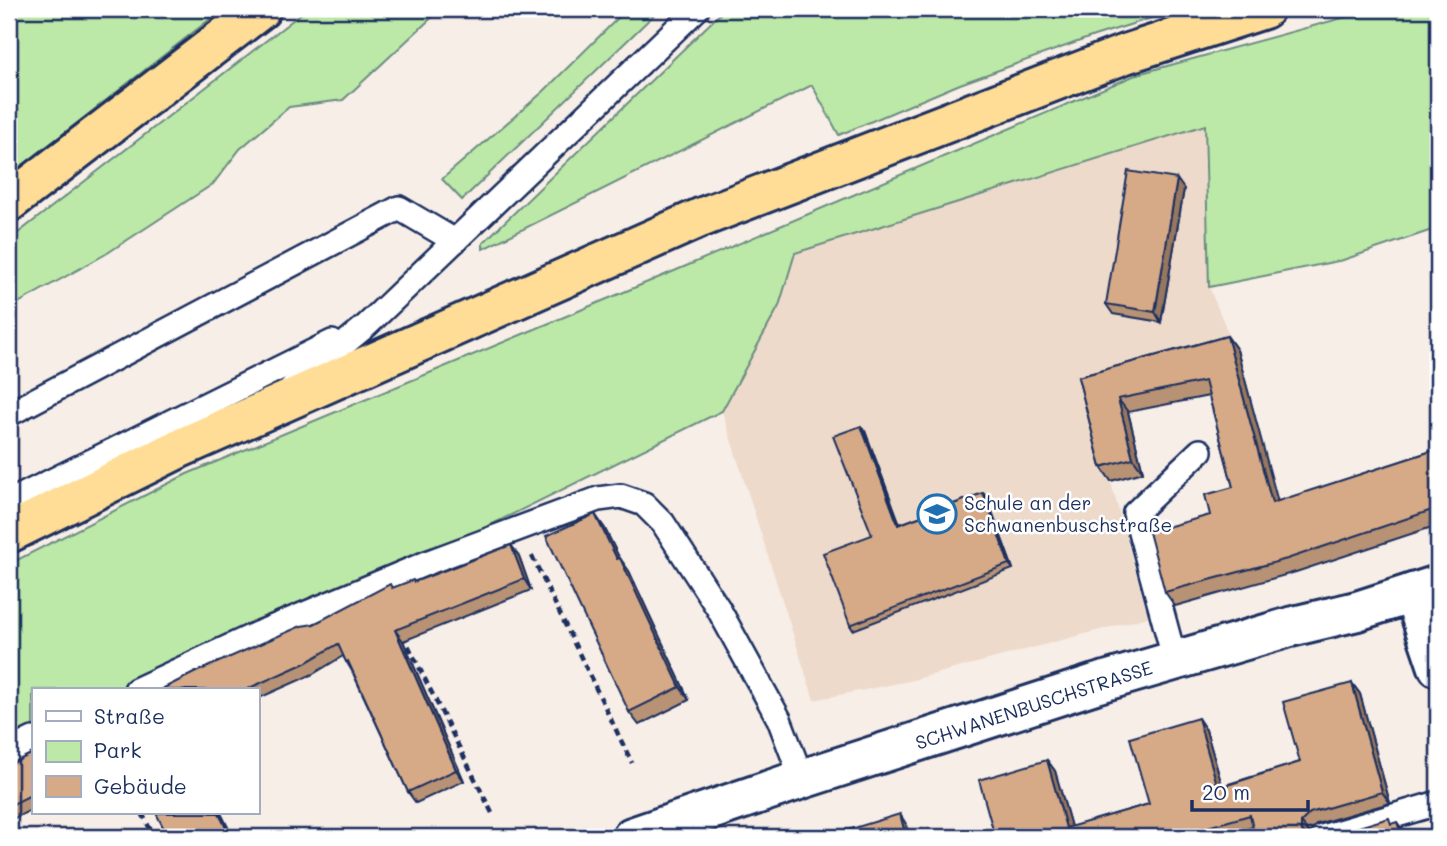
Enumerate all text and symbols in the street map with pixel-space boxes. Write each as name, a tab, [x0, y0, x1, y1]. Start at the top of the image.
place label: Schule an der Schwanenbuschstraße	[964, 490, 1172, 537]
school or university icon: Schule an der Schwanenbuschstraße	[916, 493, 958, 535]
street label: SCHWANENBUSCHSTRASSE	[912, 654, 1156, 755]
legend	[32, 688, 259, 814]
text: Straße	[94, 702, 165, 729]
text: Park	[94, 736, 142, 763]
scale bar	[1192, 769, 1307, 813]
text: Gebäude	[94, 772, 187, 799]
text: 20 m	[1202, 778, 1250, 805]

